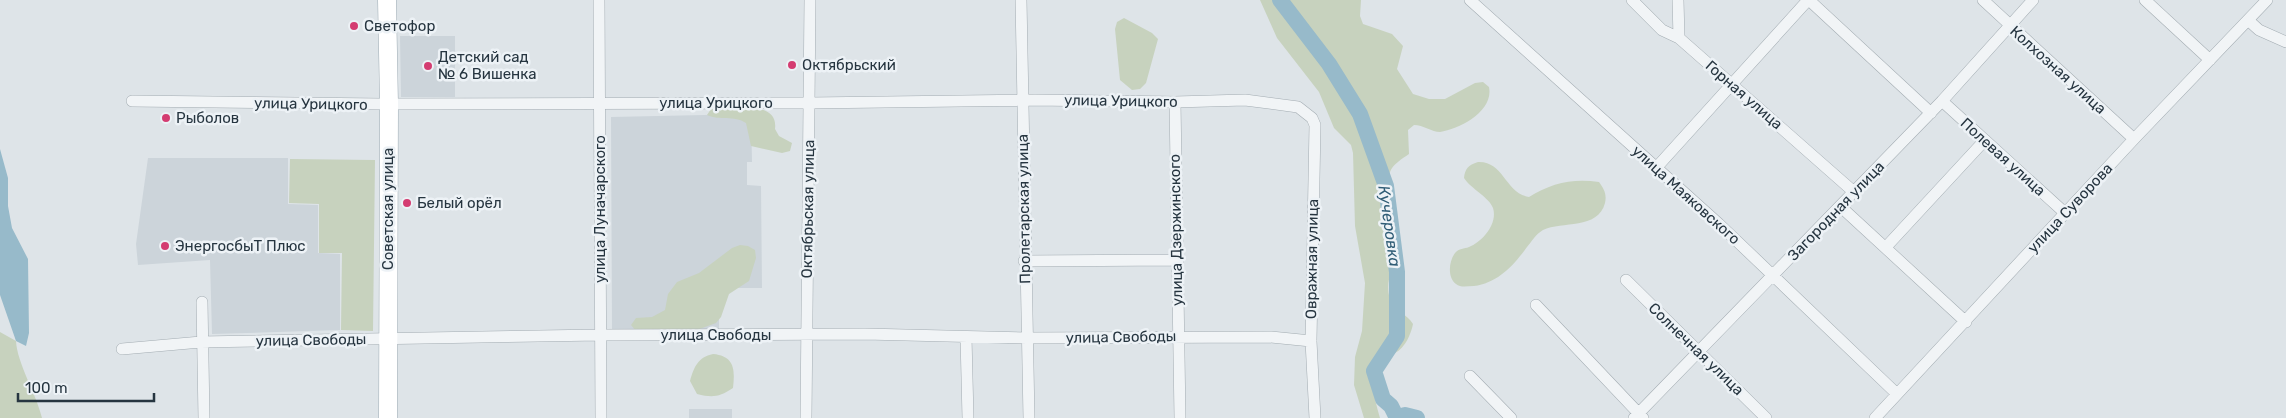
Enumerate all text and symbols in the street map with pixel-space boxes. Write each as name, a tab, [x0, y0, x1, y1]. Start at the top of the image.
place label: Светофор	[364, 17, 435, 35]
marker: Светофор	[348, 20, 360, 32]
street label: Колхозная улица	[2006, 22, 2110, 118]
place label: Детский сад № 6 Вишенка	[438, 48, 537, 83]
place label: Октябрьский	[802, 56, 896, 74]
street label: Горная улица	[1702, 57, 1786, 133]
marker: Октябрьский	[786, 59, 798, 71]
marker: Детский сад № 6 Вишенка	[422, 60, 434, 72]
street label: улица Урицкого	[1064, 91, 1178, 111]
street label: улица Урицкого	[254, 94, 368, 114]
street label: улица Урицкого	[659, 94, 773, 112]
place label: Рыболов	[176, 109, 239, 127]
marker: Рыболов	[160, 112, 172, 124]
street label: Полевая улица	[1957, 114, 2049, 200]
street label: Пролетарская улица	[1014, 134, 1034, 284]
street label: улица Луначарского	[591, 135, 609, 283]
street label: Октябрьская улица	[798, 139, 818, 279]
street label: улица Маяковского	[1628, 142, 1744, 248]
street label: Советская улица	[379, 148, 397, 270]
street label: улица Дзержинского	[1166, 154, 1186, 306]
street label: Загородная улица	[1784, 157, 1888, 265]
street label: улица Суворова	[2024, 159, 2116, 257]
water label: Кучеровка	[1374, 184, 1405, 268]
place label: Белый орёл	[417, 194, 502, 212]
marker: Белый орёл	[401, 197, 413, 209]
street label: Овражная улица	[1302, 199, 1322, 319]
place label: ЭнергосбыТ Плюс	[175, 237, 306, 255]
marker: ЭнергосбыТ Плюс	[159, 240, 171, 252]
street label: Солнечная улица	[1645, 299, 1747, 399]
street label: улица Свободы	[661, 326, 771, 344]
street label: улица Свободы	[1065, 327, 1177, 347]
street label: улица Свободы	[255, 330, 367, 350]
scale bar	[18, 370, 154, 402]
text: 100 m	[25, 379, 67, 397]

